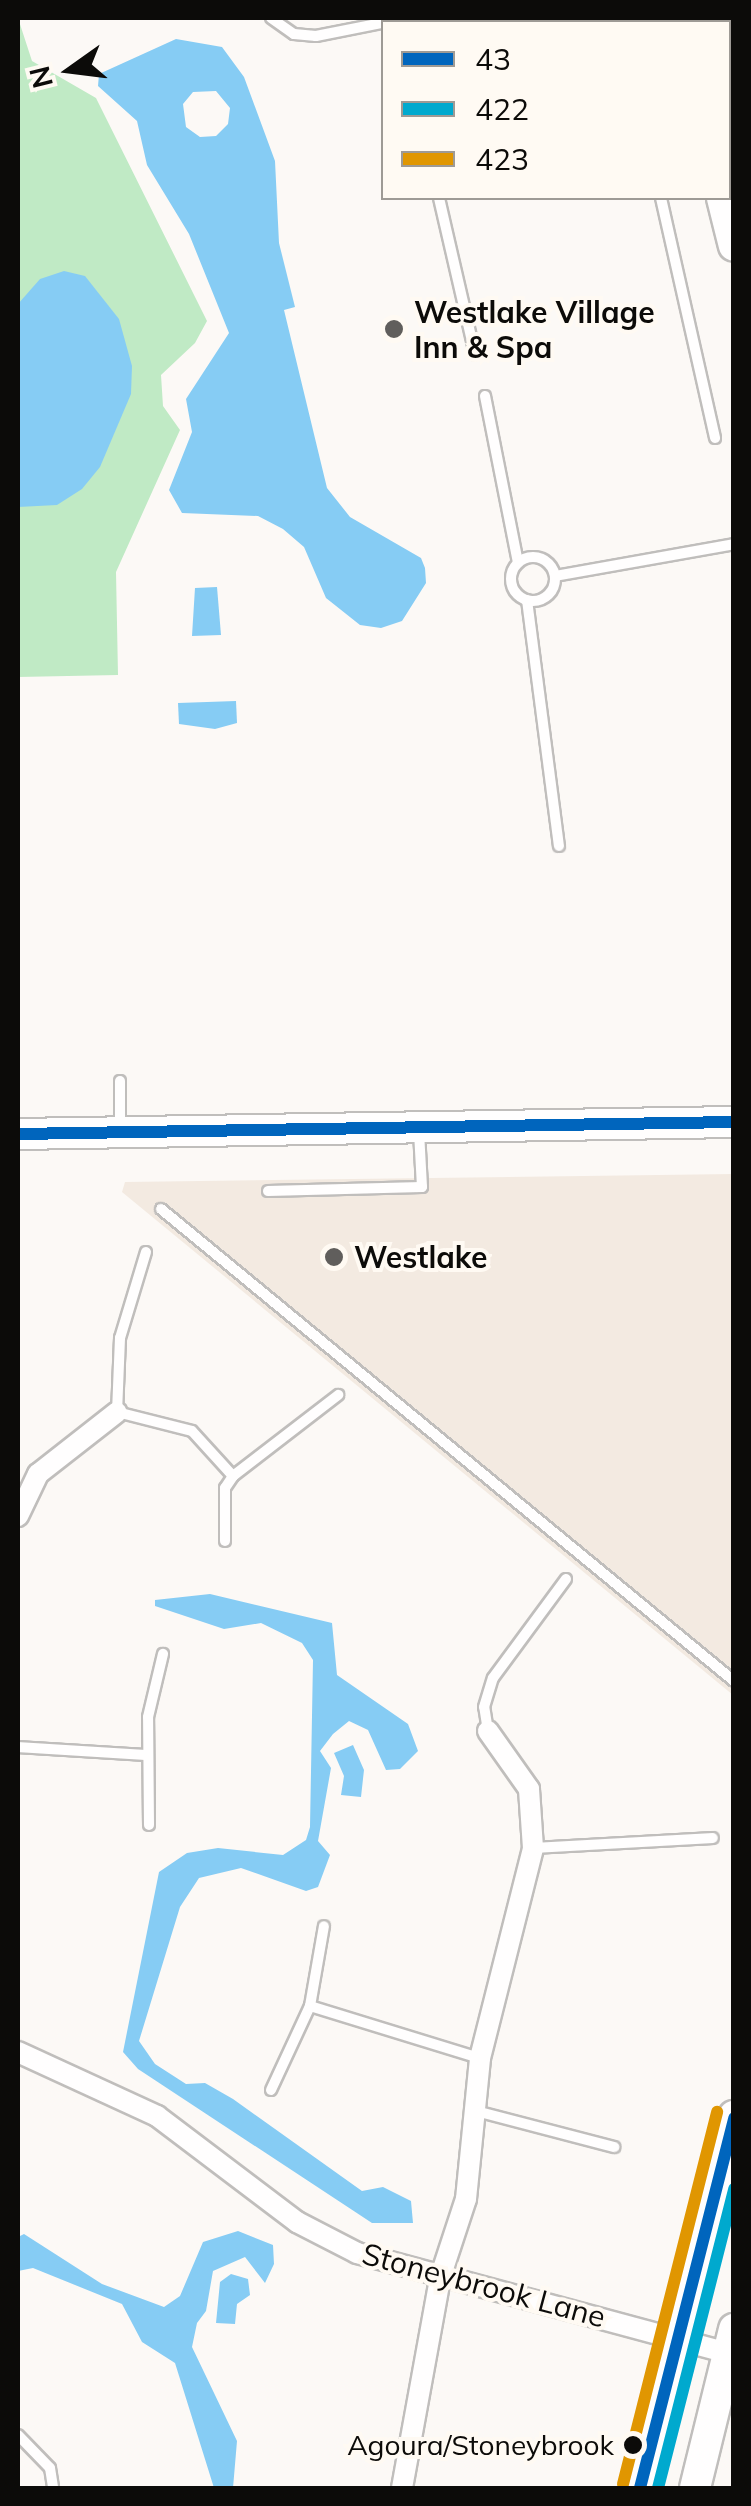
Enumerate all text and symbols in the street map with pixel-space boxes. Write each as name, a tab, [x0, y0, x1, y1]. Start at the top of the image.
north arrow	[20, 20, 120, 120]
legend	[381, 20, 731, 200]
text: 43	[475, 40, 511, 78]
text: N	[21, 63, 60, 92]
text: 422	[475, 90, 529, 128]
text: 423	[475, 140, 529, 178]
place label: Westlake Village Inn & Spa	[414, 294, 655, 364]
marker: Westlake Village Inn & Spa	[383, 318, 405, 340]
place label: Westlake	[354, 1239, 488, 1275]
marker: Westlake	[323, 1246, 345, 1268]
street label: Stoneybrook Lane	[358, 2235, 610, 2335]
place label: Agoura/Stoneybrook	[347, 2428, 614, 2462]
marker: Agoura/Stoneybrook	[623, 2435, 643, 2455]

